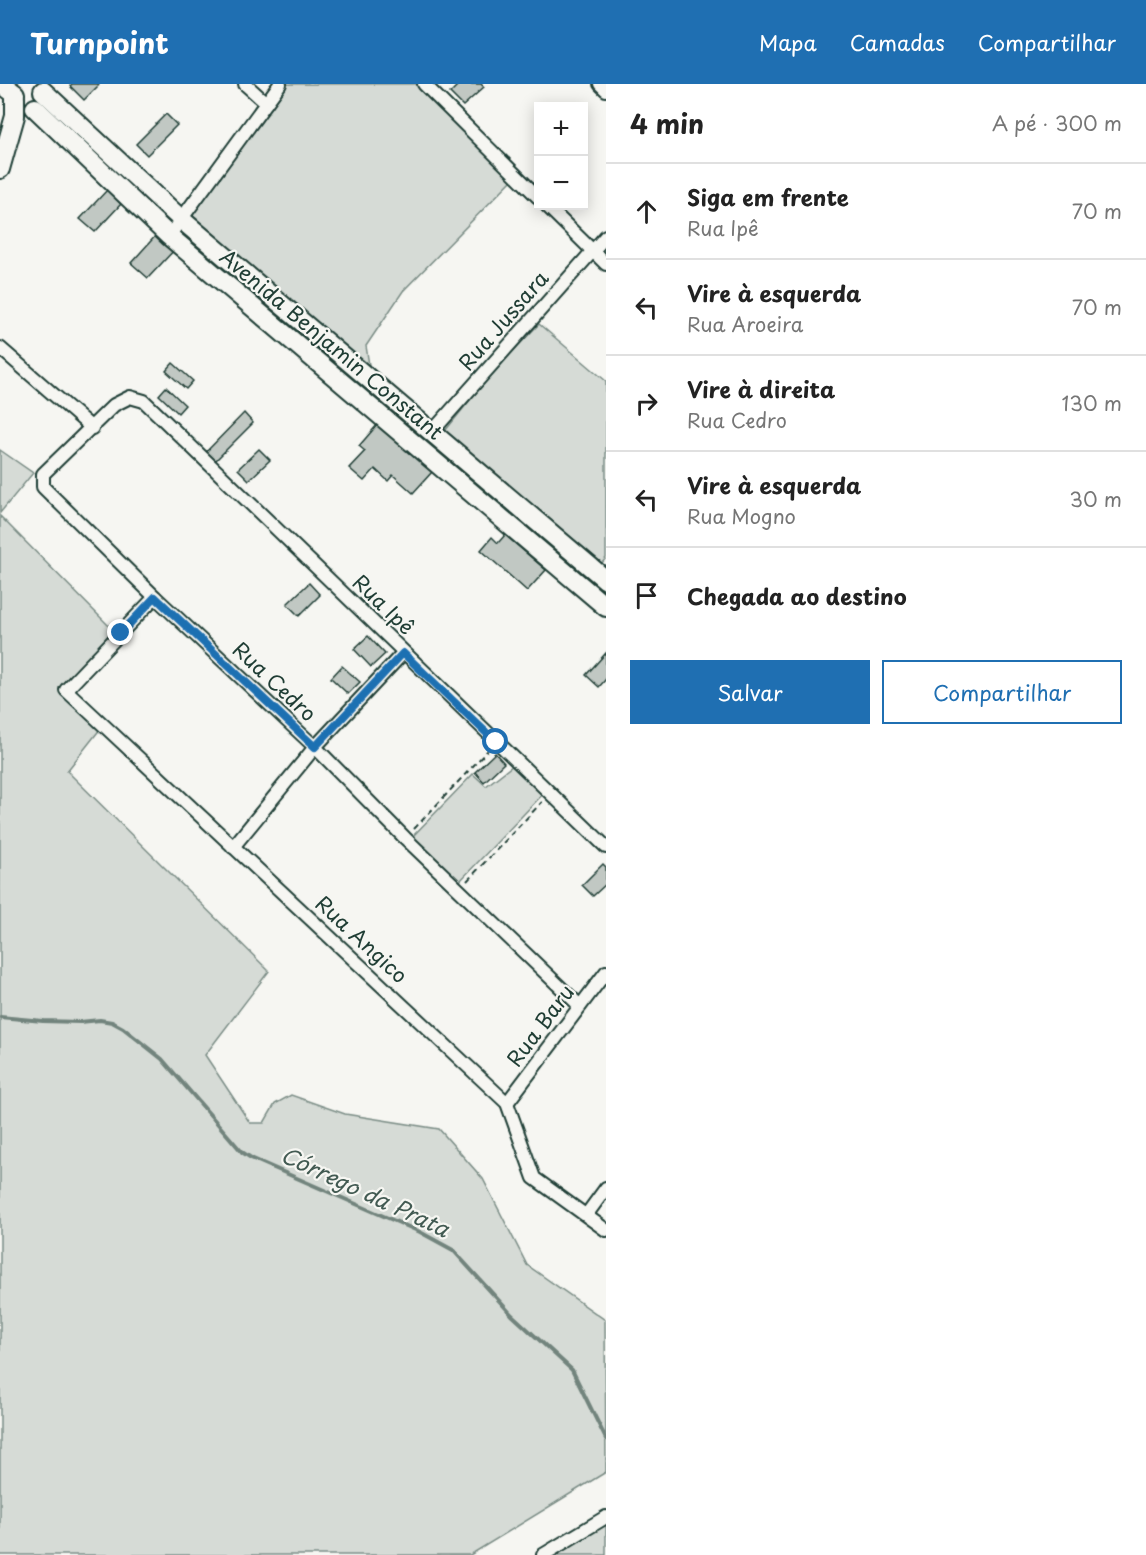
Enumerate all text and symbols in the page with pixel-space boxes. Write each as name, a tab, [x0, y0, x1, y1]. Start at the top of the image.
text: Turnpoint	[30, 21, 169, 64]
text: Mapa	[759, 26, 817, 58]
text: Camadas	[850, 26, 945, 58]
text: Compartilhar	[978, 26, 1116, 58]
map controls	[534, 102, 588, 210]
button: +	[534, 102, 588, 156]
text: 4 min	[630, 104, 704, 143]
text: A pé · 300 m	[992, 108, 1122, 138]
button: −	[534, 156, 588, 210]
text: Siga em frente	[687, 180, 849, 213]
icon: ahead	[630, 195, 663, 228]
text: 70 m	[1072, 196, 1122, 226]
text: Rua Ipê	[687, 213, 759, 243]
street label: Avenida Benjamin Constant	[214, 240, 451, 447]
street label: Rua Jussara	[450, 262, 556, 377]
text: Vire à esquerda	[687, 276, 861, 309]
icon: left	[630, 291, 663, 324]
text: 70 m	[1072, 292, 1122, 322]
text: Rua Aroeira	[687, 309, 803, 339]
text: Vire à direita	[687, 372, 835, 405]
icon: right	[630, 387, 663, 420]
text: 130 m	[1062, 388, 1122, 418]
text: Rua Cedro	[687, 405, 787, 435]
text: Vire à esquerda	[687, 468, 861, 501]
icon: left	[630, 483, 663, 516]
text: 30 m	[1069, 484, 1122, 514]
text: Rua Mogno	[687, 501, 796, 531]
street label: Rua Ipê	[346, 566, 423, 641]
icon: arrive	[630, 579, 663, 612]
text: Chegada ao destino	[687, 579, 907, 612]
route end	[107, 619, 133, 645]
street label: Rua Cedro	[226, 633, 325, 728]
button: Salvar	[630, 660, 870, 724]
button: Compartilhar	[882, 660, 1122, 724]
route start	[482, 728, 508, 754]
street label: Rua Angico	[309, 887, 416, 990]
street label: Rua Baru	[498, 977, 581, 1073]
water label: Córrego da Prata	[276, 1137, 456, 1245]

